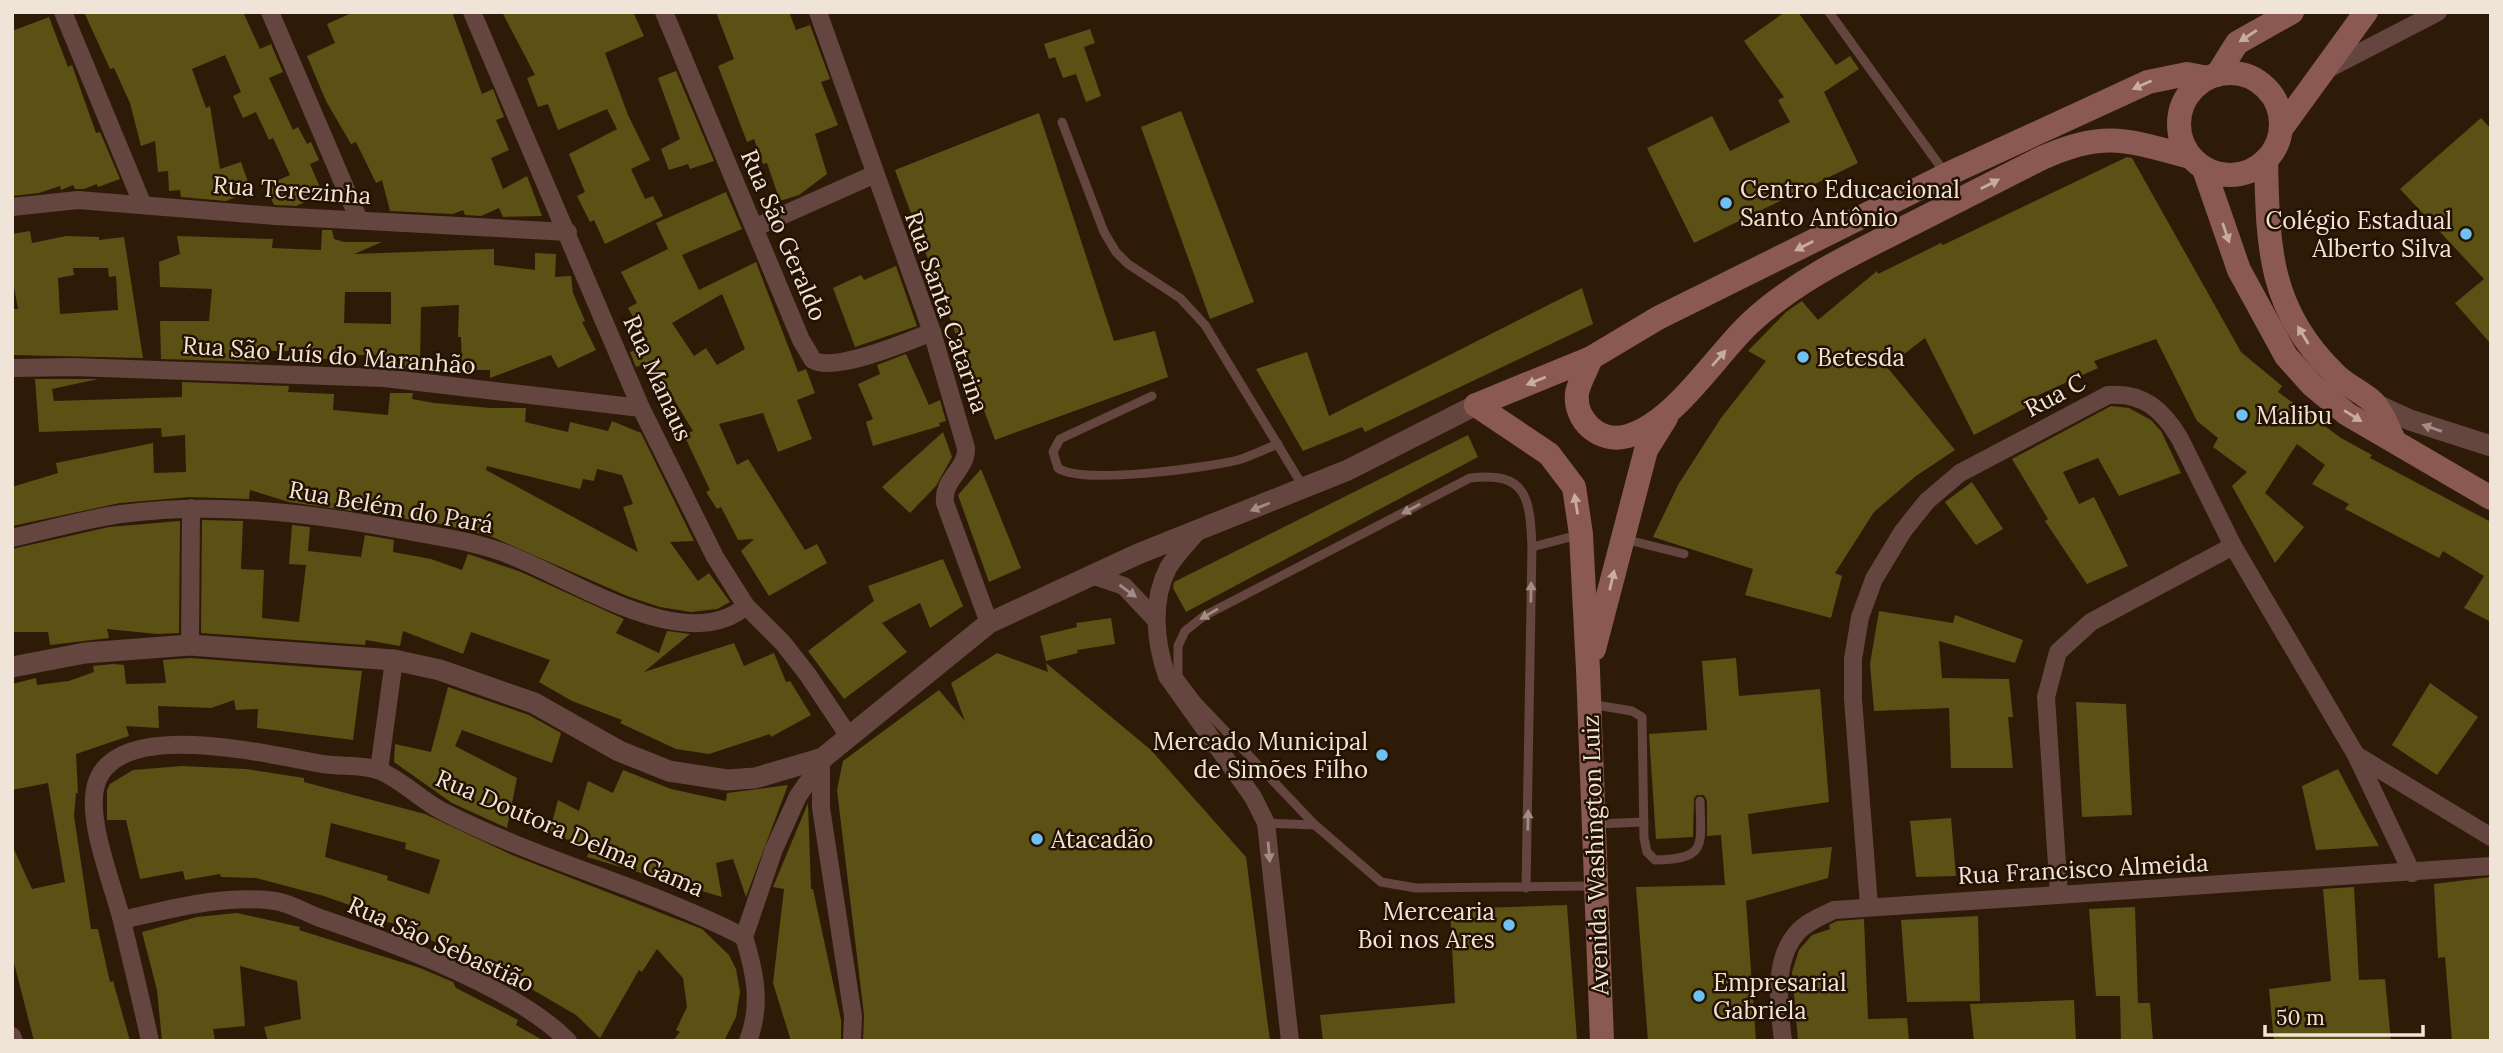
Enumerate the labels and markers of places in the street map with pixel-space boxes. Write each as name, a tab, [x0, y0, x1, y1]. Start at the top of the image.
place label: Centro Educacional Santo Antônio	[1740, 174, 1960, 233]
marker: Centro Educacional Santo Antônio	[1718, 195, 1734, 211]
place label: Colégio Estadual Alberto Silva	[2265, 205, 2452, 264]
marker: Colégio Estadual Alberto Silva	[2458, 226, 2474, 242]
place label: Betesda	[1817, 342, 1905, 373]
marker: Betesda	[1795, 349, 1811, 365]
place label: Malibu	[2256, 400, 2332, 431]
marker: Malibu	[2234, 407, 2250, 423]
place label: Mercado Municipal de Simões Filho	[1153, 726, 1368, 785]
marker: Mercado Municipal de Simões Filho	[1374, 747, 1390, 763]
place label: Atacadão	[1050, 824, 1153, 855]
marker: Atacadão	[1029, 831, 1045, 847]
place label: Mercearia Boi nos Ares	[1358, 896, 1495, 955]
marker: Mercearia Boi nos Ares	[1501, 917, 1517, 933]
place label: Empresarial Gabriela	[1713, 967, 1847, 1026]
marker: Empresarial Gabriela	[1691, 988, 1707, 1004]

